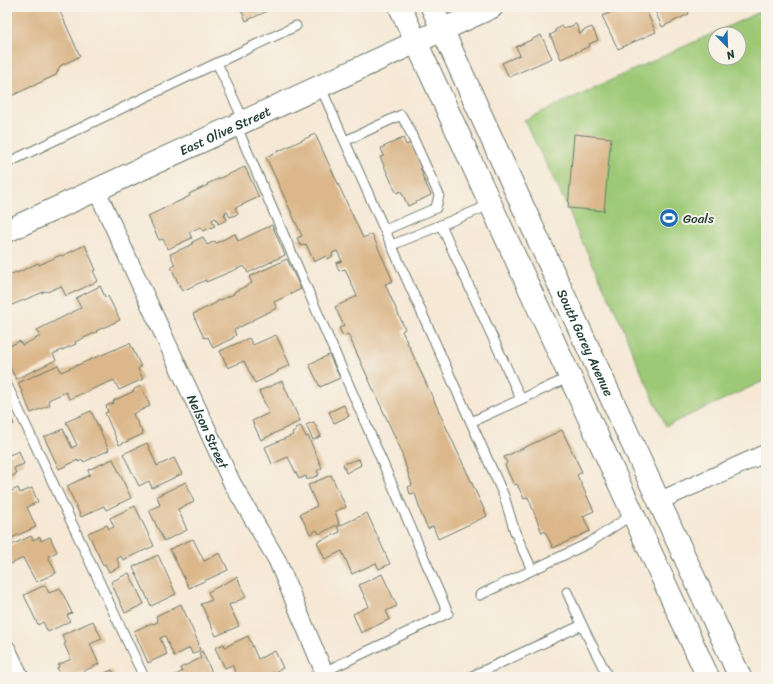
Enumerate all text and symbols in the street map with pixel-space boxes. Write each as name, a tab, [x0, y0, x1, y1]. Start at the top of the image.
north arrow	[707, 26, 747, 66]
text: N	[723, 44, 739, 65]
street label: East Olive Street	[175, 99, 275, 161]
sports icon: Goals	[658, 207, 680, 229]
place label: Goals	[683, 207, 714, 230]
street label: South Garey Avenue	[551, 285, 621, 400]
street label: Nelson Street	[181, 390, 236, 473]

